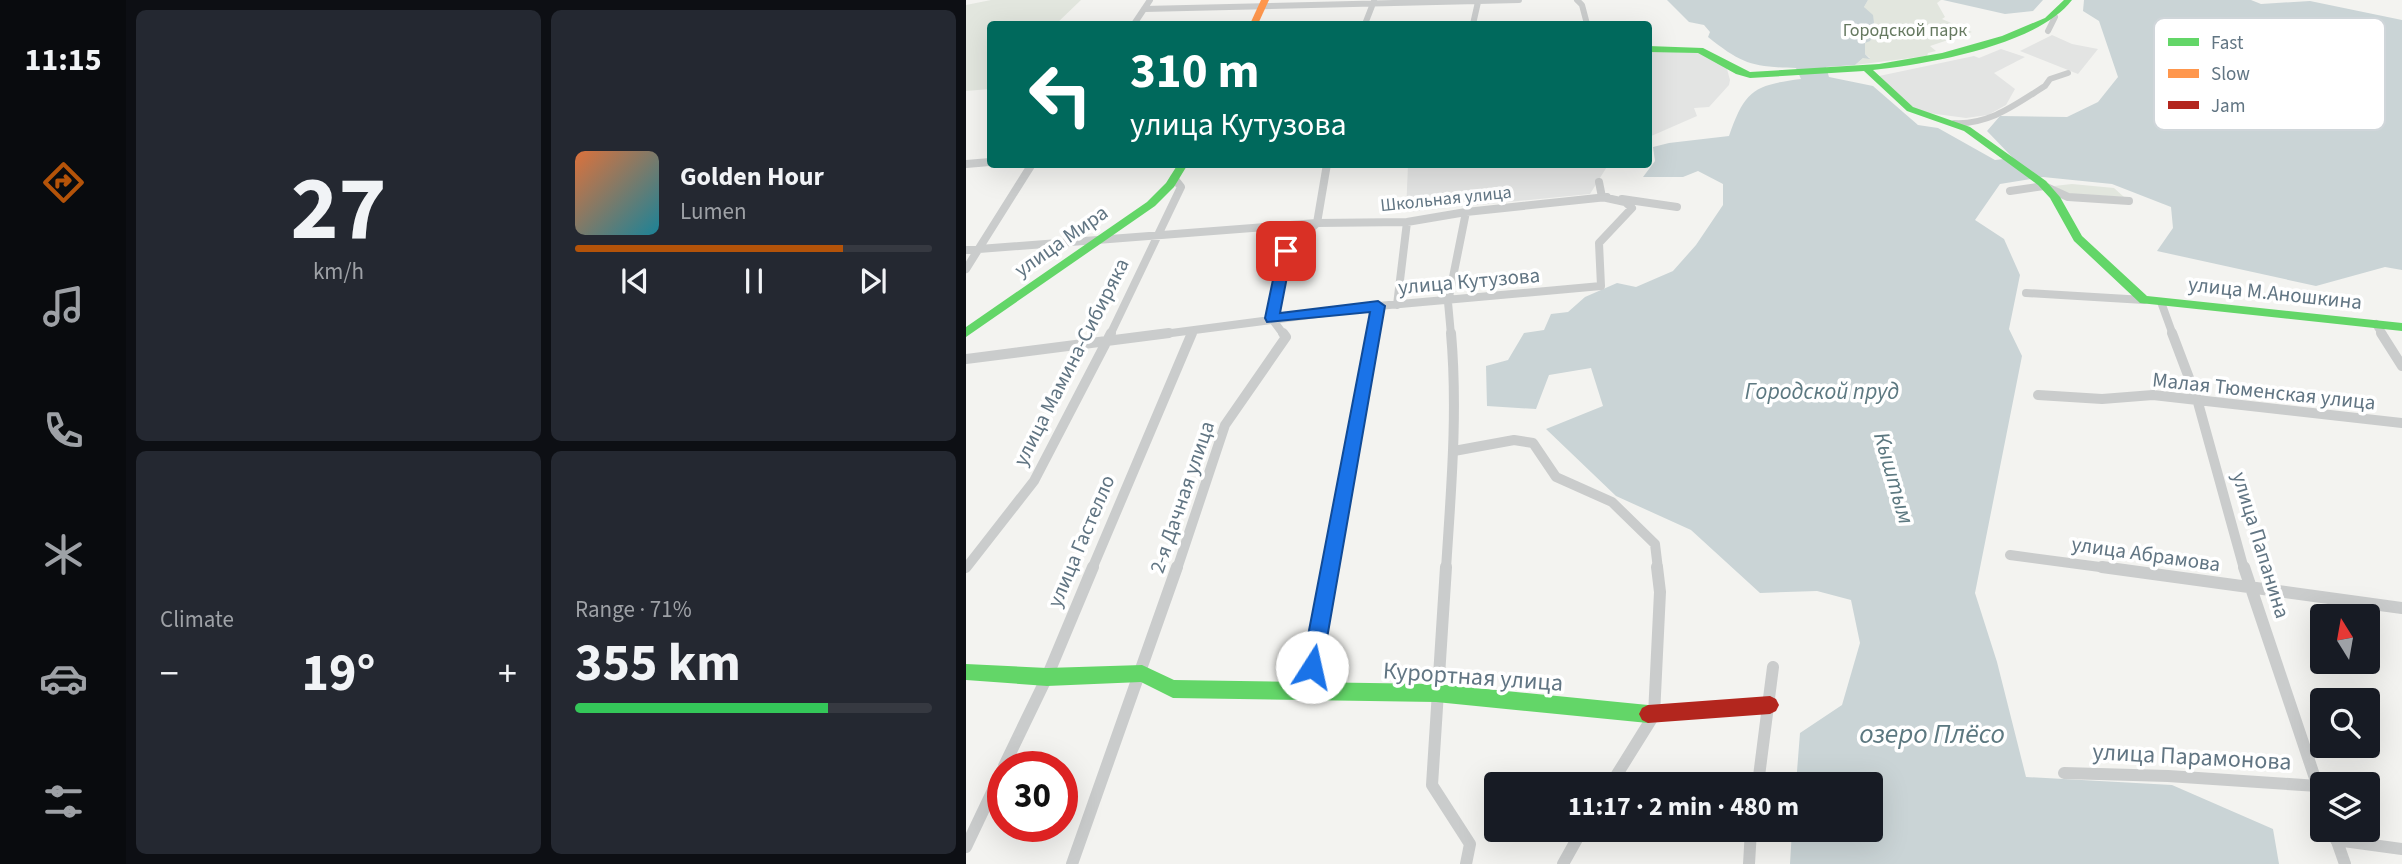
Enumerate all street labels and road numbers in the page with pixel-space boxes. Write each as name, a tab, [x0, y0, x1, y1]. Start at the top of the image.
street label: Школьная улица	[1379, 180, 1513, 218]
street label: улица Мира	[1008, 198, 1114, 284]
street label: улица Мамина-Сибиряка	[1006, 253, 1136, 471]
street label: улица Кутузова	[1397, 260, 1541, 302]
street label: улица М.Аношкина	[2187, 269, 2363, 317]
street label: Малая Тюменская улица	[2151, 364, 2377, 418]
street label: 2-я Дачная улица	[1142, 417, 1222, 577]
street label: улица Папанина	[2224, 468, 2298, 622]
street label: улица Гастелло	[1040, 470, 1122, 612]
street label: улица Абрамова	[2070, 529, 2222, 579]
street label: Курортная улица	[1382, 653, 1564, 701]
street label: улица Парамонова	[2092, 734, 2292, 780]

